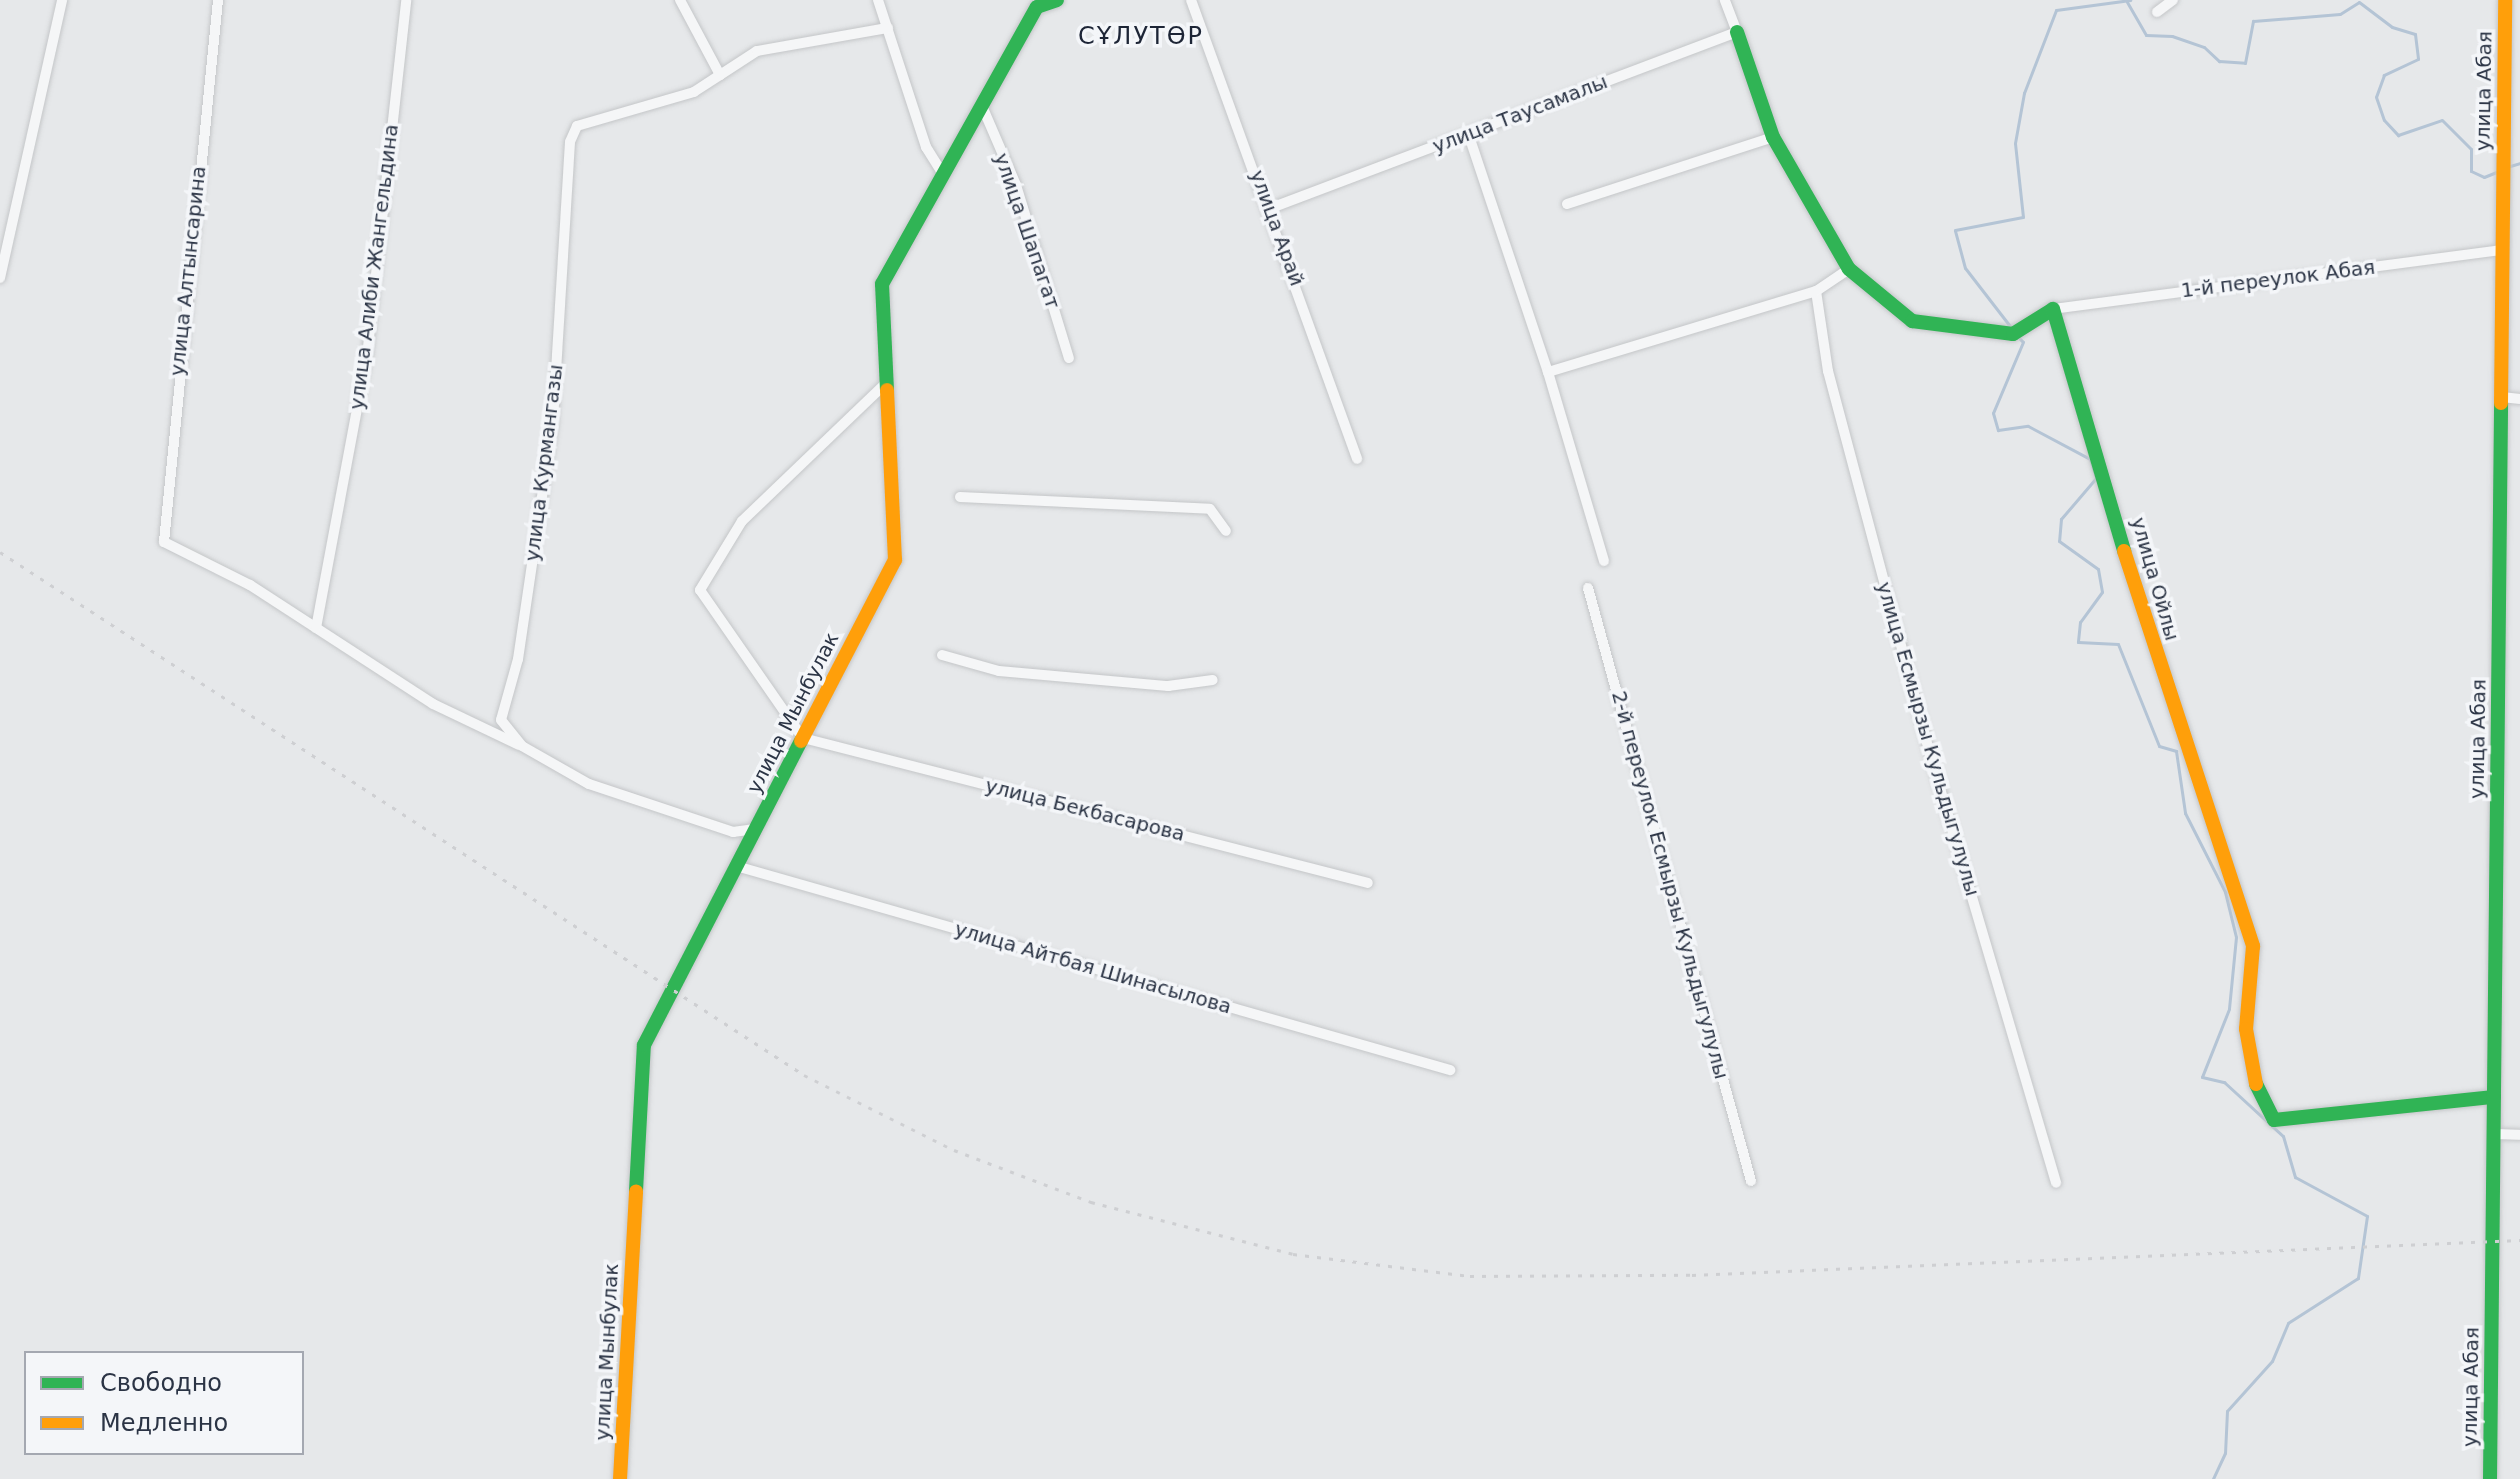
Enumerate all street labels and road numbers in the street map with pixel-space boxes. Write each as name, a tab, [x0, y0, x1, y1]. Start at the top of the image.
street label: улица Абая	[2471, 31, 2497, 151]
street label: улица Таусамалы	[1429, 70, 1611, 158]
street label: улица Алиби Жангельдина	[345, 123, 403, 411]
street label: улица Шапагат	[989, 150, 1065, 312]
street label: улица Алтынсарина	[165, 165, 211, 377]
street label: улица Арай	[1245, 167, 1309, 289]
street label: 1-й переулок Абая	[2180, 255, 2376, 303]
street label: улица Курмангазы	[520, 363, 568, 563]
street label: улица Ойлы	[2126, 515, 2184, 643]
street label: улица Есмырзы Кульдыгулулы	[1872, 579, 1984, 899]
street label: улица Мынбулак	[742, 629, 844, 797]
street label: улица Абая	[2465, 679, 2491, 799]
street label: 2-й переулок Есмырзы Кульдыгулулы	[1607, 688, 1733, 1082]
street label: улица Бекбасарова	[983, 774, 1187, 846]
street label: улица Айтбая Шинасылова	[952, 917, 1234, 1019]
street label: улица Мынбулак	[590, 1263, 624, 1441]
street label: улица Абая	[2458, 1327, 2484, 1447]

